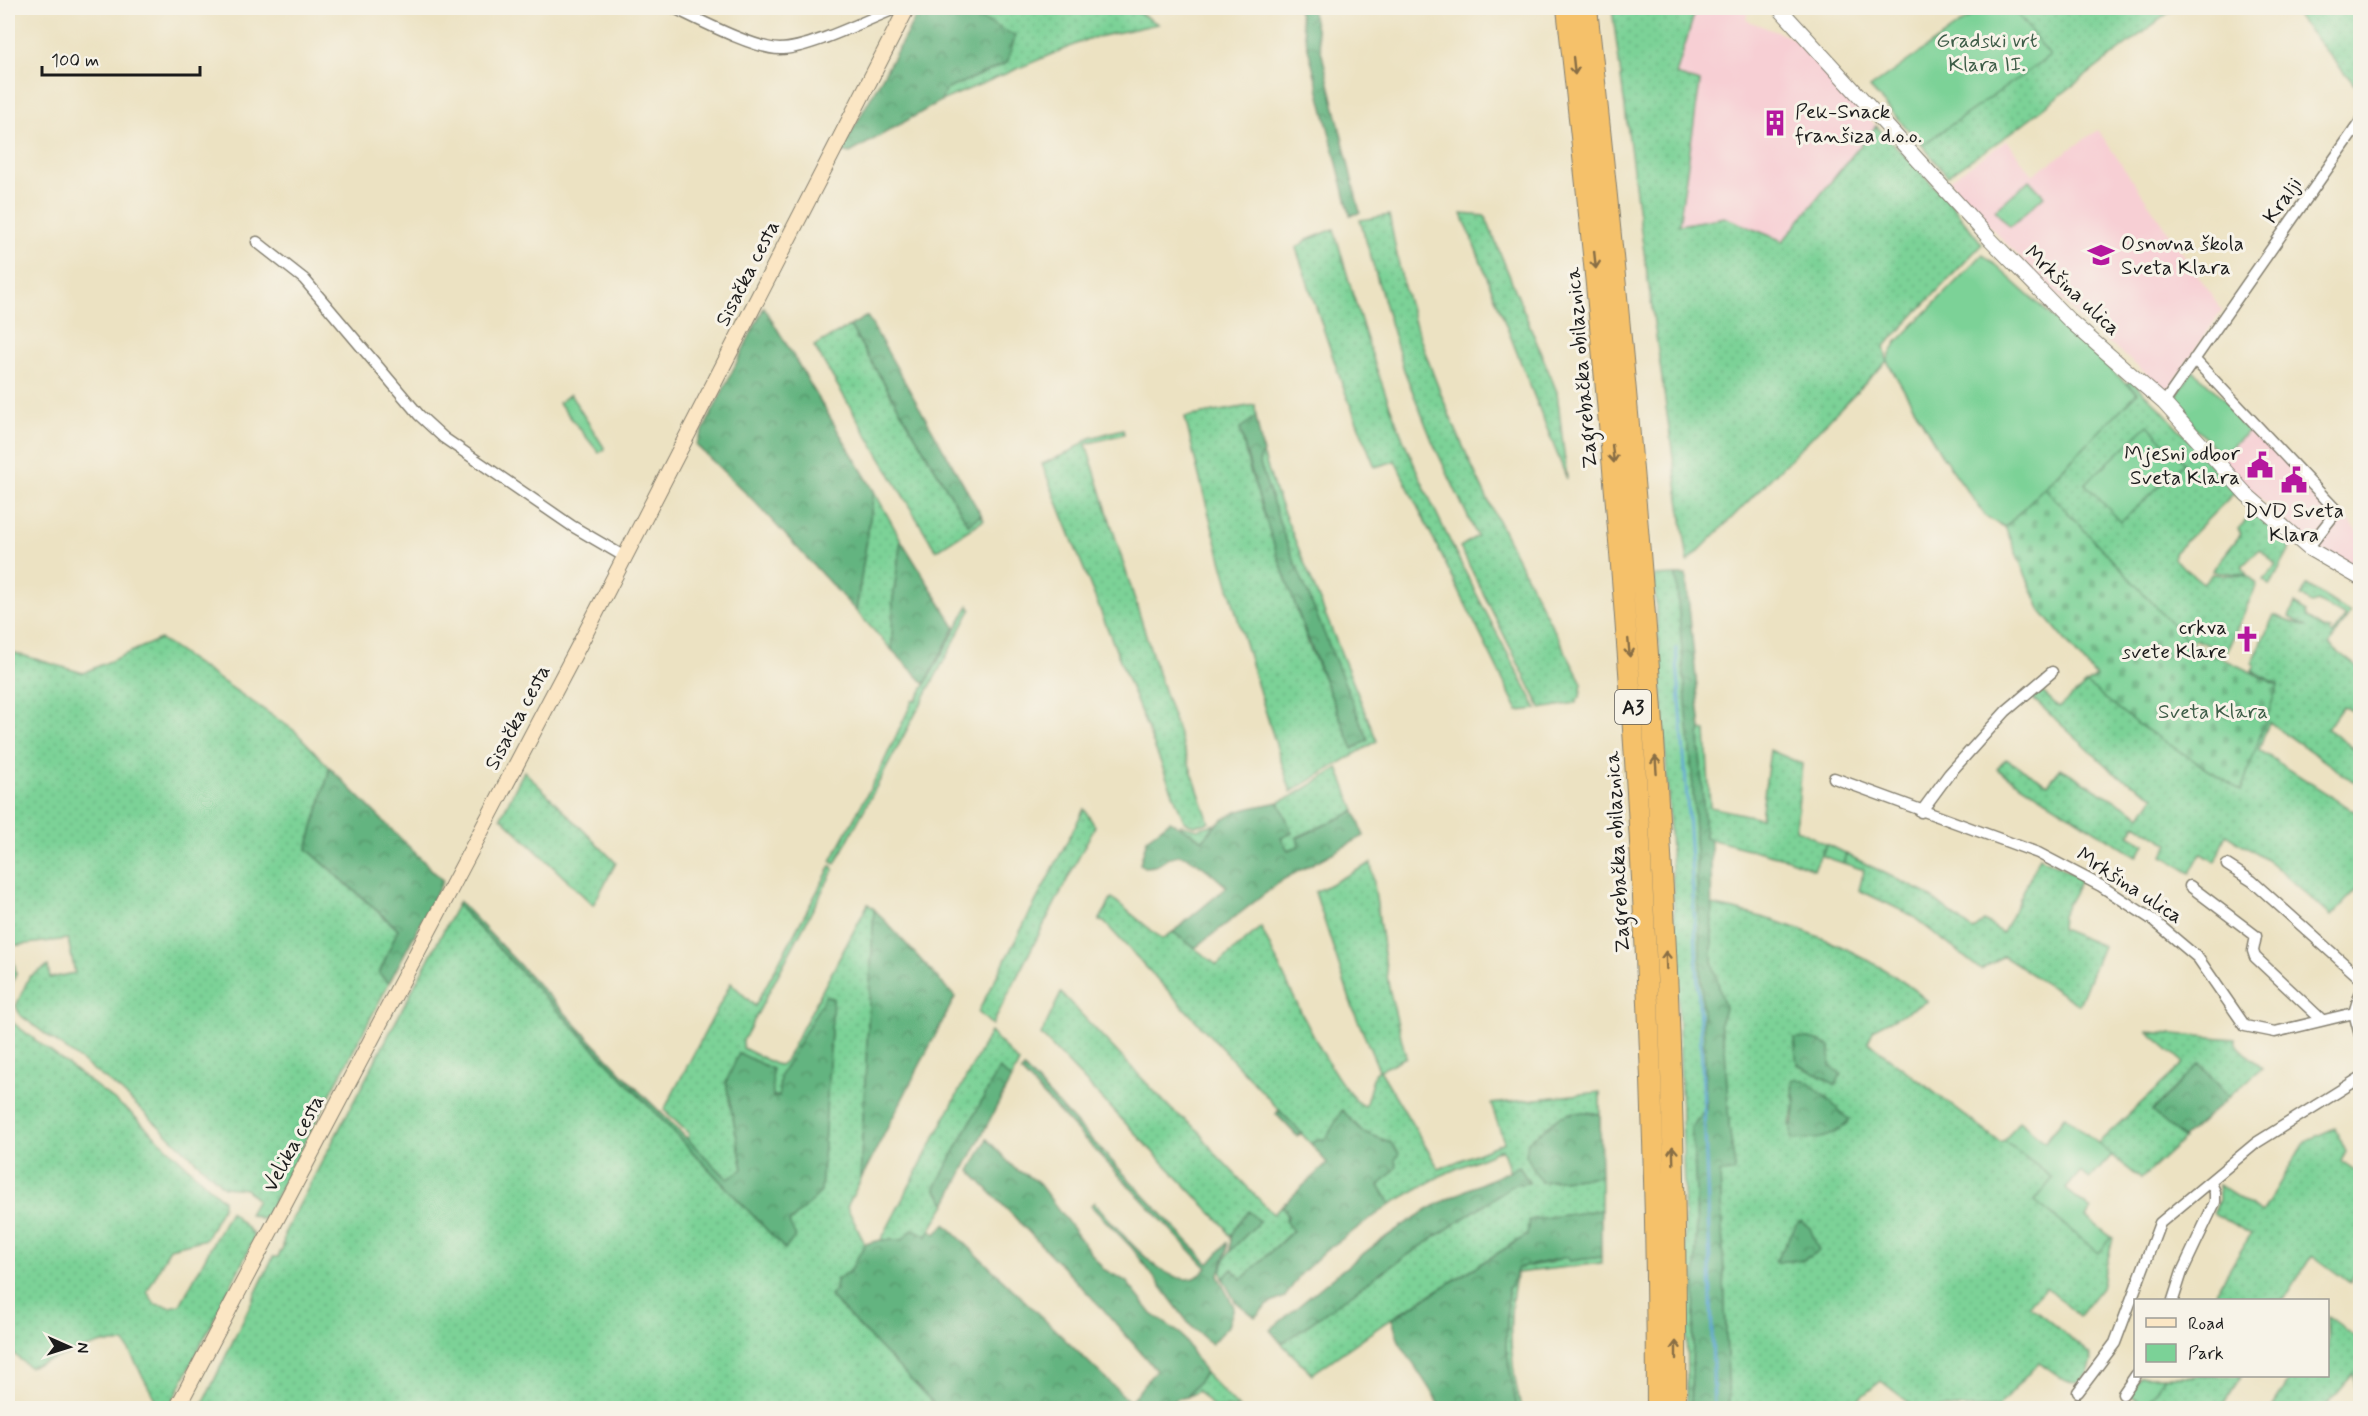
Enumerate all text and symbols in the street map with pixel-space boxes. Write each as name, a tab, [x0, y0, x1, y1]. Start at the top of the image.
park label: Gradski vrt Klara II.	[1936, 27, 2038, 79]
scale bar	[42, 39, 200, 77]
text: 100 m	[51, 49, 99, 73]
one-way arrow	[1569, 55, 1580, 75]
place label: Pek-Snack franšiza d.o.o.	[1795, 98, 1922, 150]
building icon: Pek-Snack franšiza d.o.o.	[1760, 108, 1790, 138]
street label: Kralji	[2257, 172, 2309, 229]
street label: Sisačka cesta	[709, 215, 787, 331]
place label: Osnovna škola Sveta Klara	[2121, 230, 2244, 282]
street label: Mrkšina ulica	[2018, 239, 2126, 342]
school or university icon: Osnovna škola Sveta Klara	[2086, 240, 2116, 270]
one-way arrow	[1590, 249, 1601, 269]
street label: Zagrebačka obilaznica	[1559, 265, 1607, 470]
place label: Mjesni odbor Sveta Klara	[2124, 440, 2240, 492]
one-way arrow	[1608, 443, 1619, 463]
public building icon: Mjesni odbor Sveta Klara	[2245, 450, 2275, 480]
public building icon: DVD Sveta Klara	[2279, 465, 2309, 495]
place label: DVD Sveta Klara	[2244, 497, 2344, 549]
place label: crkva svete Klare	[2122, 614, 2227, 666]
church icon: crkva svete Klare	[2232, 624, 2262, 654]
one-way arrow	[1624, 638, 1635, 657]
street label: Sisačka cesta	[478, 660, 557, 775]
road number: A3	[1615, 690, 1651, 724]
park label: Sveta Klara	[2158, 698, 2268, 726]
street label: Zagrebačka obilaznica	[1599, 750, 1639, 954]
one-way arrow	[1650, 756, 1661, 776]
street label: Mrkšina ulica	[2071, 841, 2188, 931]
one-way arrow	[1660, 951, 1672, 971]
street label: Velika cesta	[257, 1090, 331, 1197]
one-way arrow	[1667, 1146, 1679, 1166]
legend	[2134, 1299, 2329, 1377]
text: Road	[2188, 1312, 2224, 1336]
north arrow	[39, 1317, 99, 1377]
one-way arrow	[1670, 1341, 1681, 1361]
text: N	[72, 1342, 93, 1354]
text: Park	[2188, 1342, 2224, 1366]

